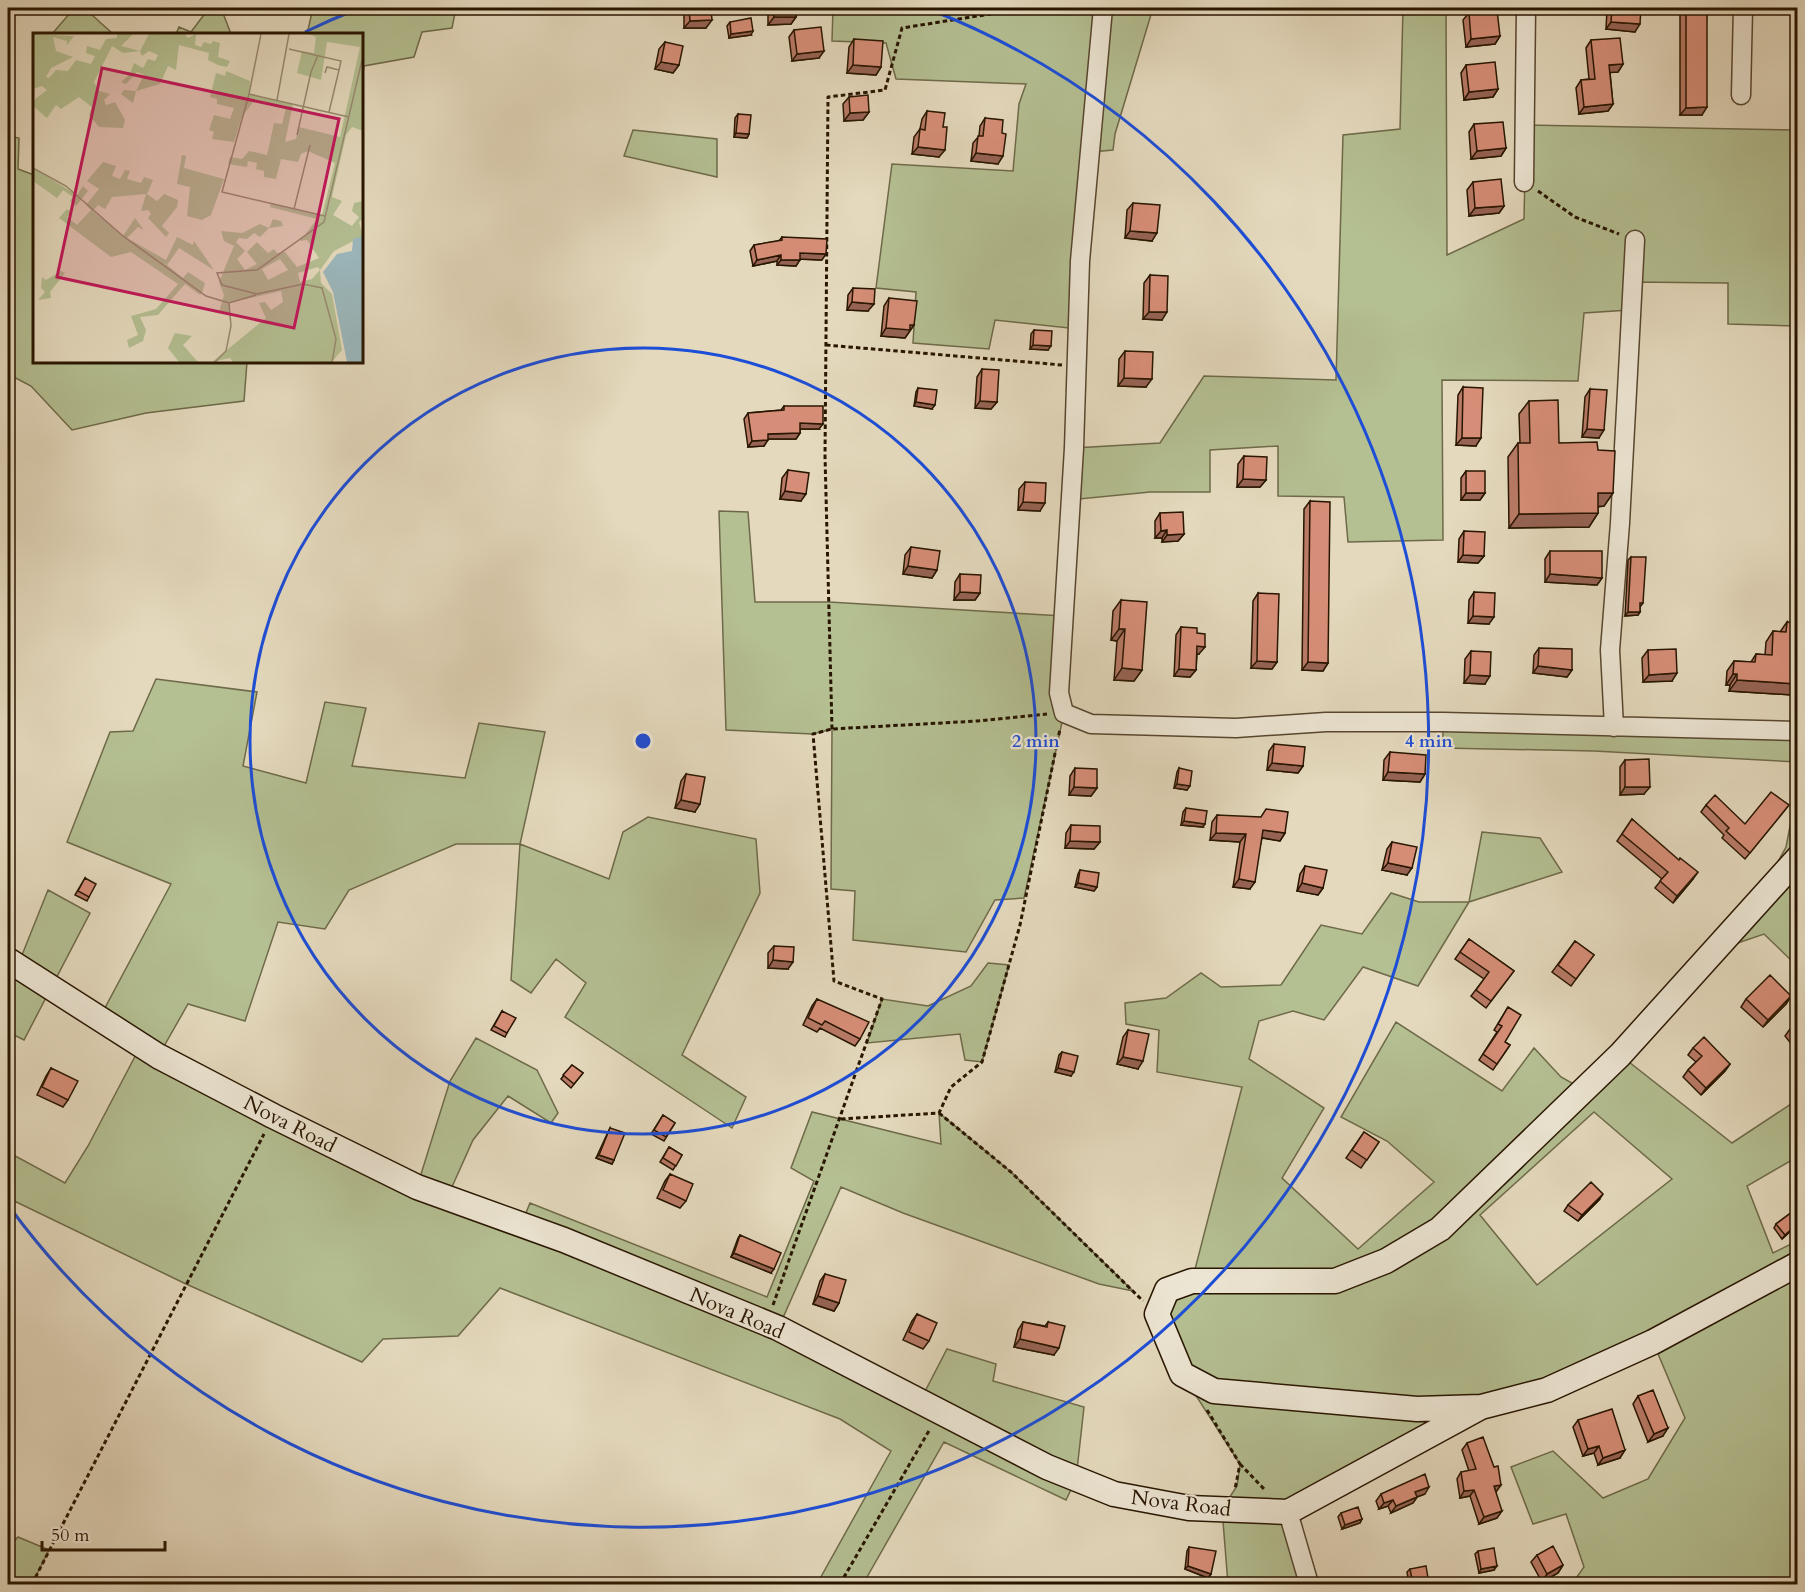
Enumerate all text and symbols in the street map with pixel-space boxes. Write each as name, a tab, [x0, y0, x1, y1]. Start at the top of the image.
inset map	[33, 33, 363, 363]
text: 2 min	[1012, 729, 1060, 754]
text: 4 min	[1405, 729, 1453, 754]
centre of rings	[633, 731, 653, 751]
street label: Nova Road	[238, 1089, 341, 1160]
street label: Nova Road	[685, 1280, 789, 1346]
street label: Nova Road	[1129, 1483, 1233, 1524]
scale bar	[42, 1514, 165, 1552]
text: 50 m	[51, 1523, 90, 1548]

